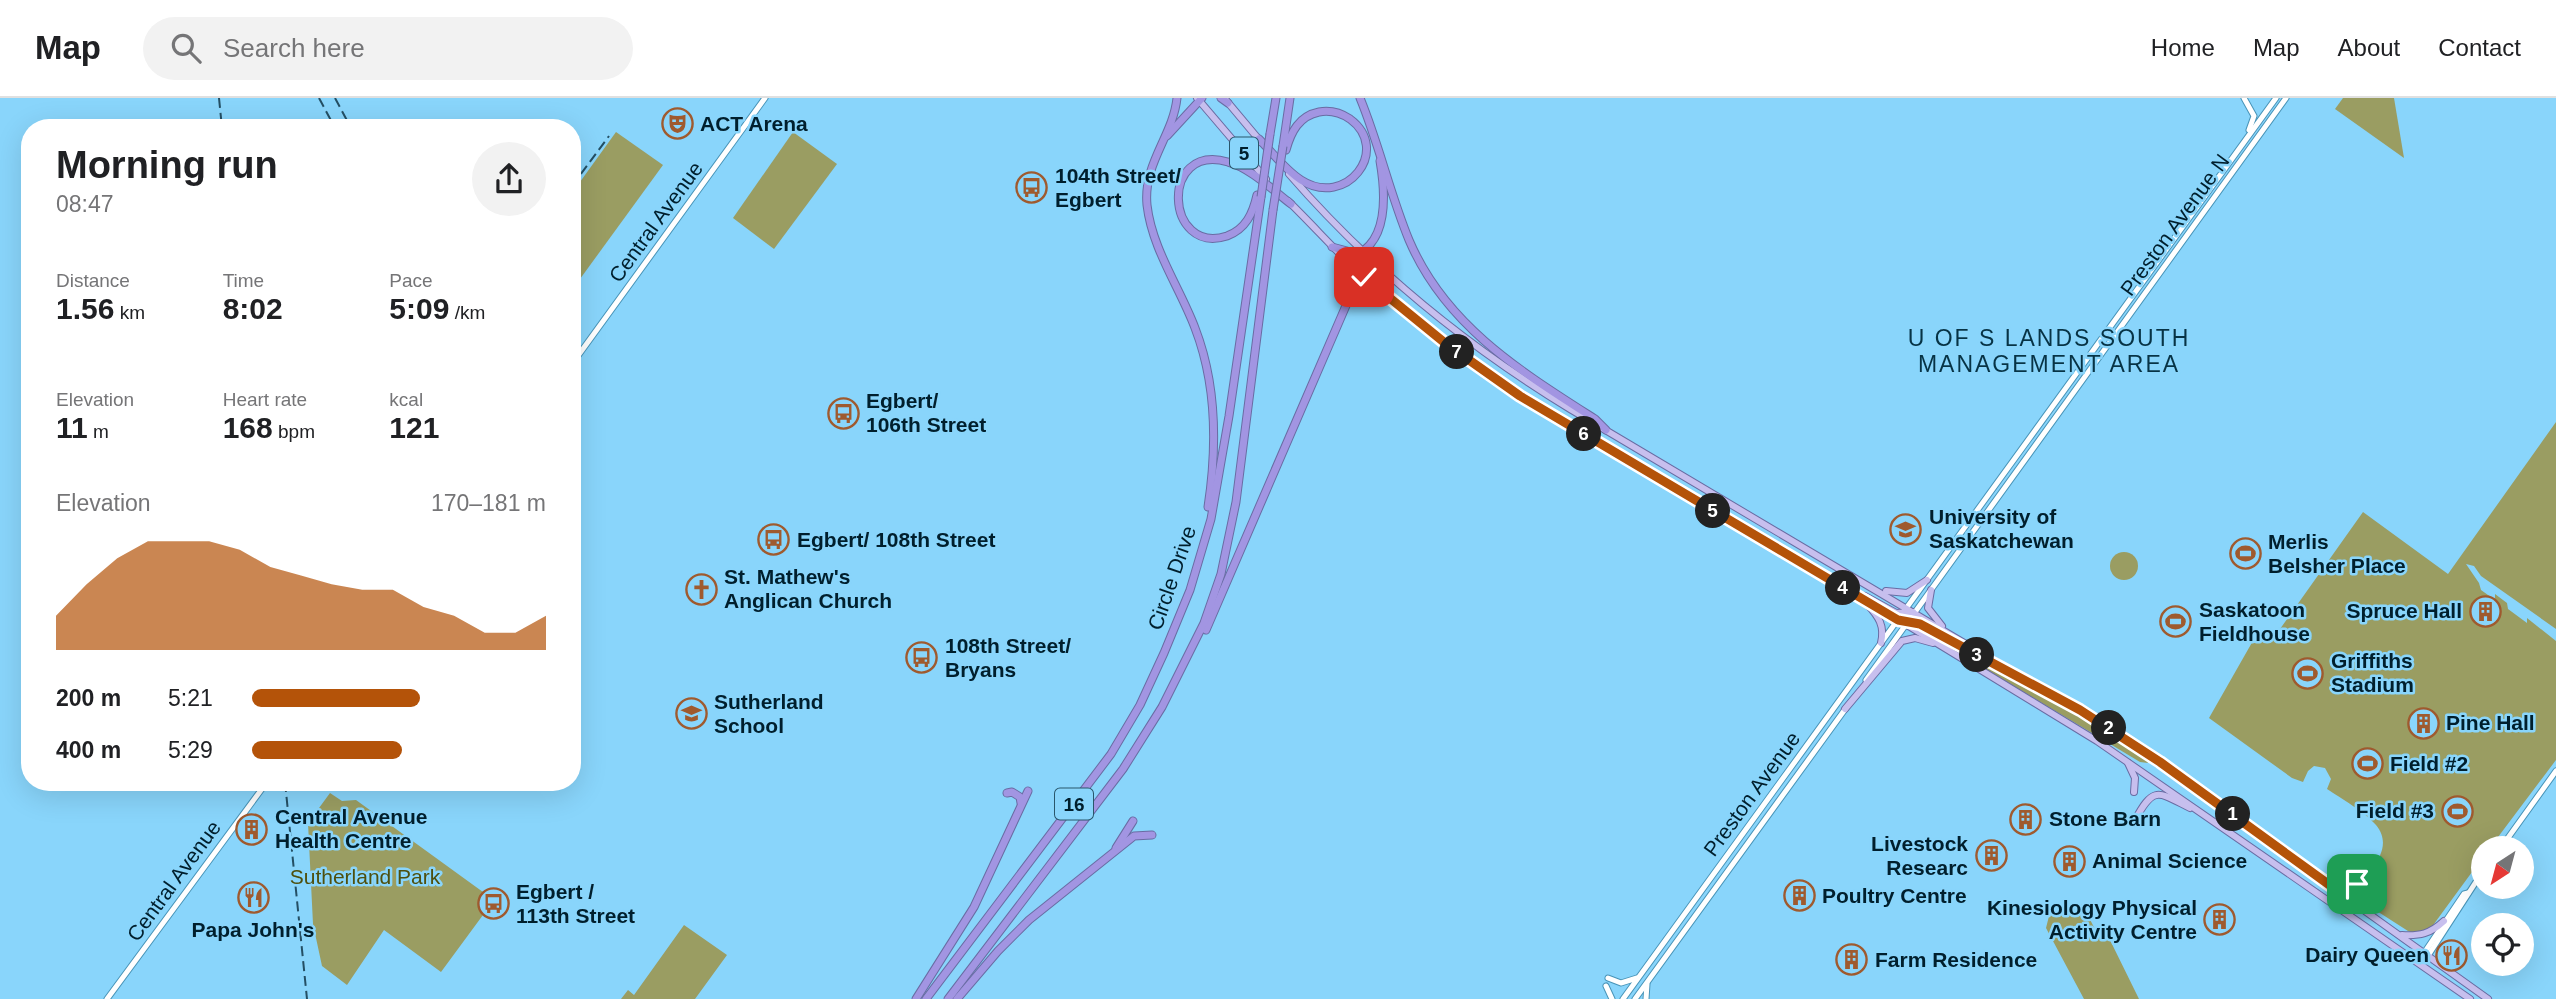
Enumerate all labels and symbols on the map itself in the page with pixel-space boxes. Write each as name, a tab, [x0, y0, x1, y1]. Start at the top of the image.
theatre icon: ACT Arena	[660, 107, 694, 141]
place label: ACT Arena	[700, 112, 808, 135]
road number: 5	[1230, 138, 1258, 168]
street label: Preston Avenue N	[2116, 150, 2234, 300]
street label: Central Avenue	[604, 157, 707, 286]
place label: 104th Street/ Egbert	[1055, 164, 1181, 211]
bus stop icon: 104th Street/ Egbert	[1015, 171, 1049, 205]
pin	[1334, 247, 1394, 307]
district label: U OF S LANDS SOUTH MANAGEMENT AREA	[1908, 325, 2190, 377]
pin: 7	[1440, 334, 1474, 370]
place label: Egbert/ 106th Street	[866, 389, 986, 436]
bus stop icon: Egbert/ 106th Street	[826, 396, 860, 430]
pin: 6	[1566, 416, 1602, 452]
pin: 5	[1696, 494, 1730, 528]
place label: University of Saskatchewan	[1929, 505, 2074, 552]
school or university icon: University of Saskatchewan	[1889, 512, 1923, 546]
bus stop icon: Egbert/ 108th Street	[757, 523, 791, 557]
street label: Circle Drive	[1143, 523, 1200, 633]
place label: Egbert/ 108th Street	[797, 528, 995, 551]
place label: Merlis Belsher Place	[2268, 530, 2406, 577]
sports icon: Merlis Belsher Place	[2228, 537, 2262, 571]
place label: St. Mathew's Anglican Church	[724, 565, 892, 612]
pin: 4	[1826, 570, 1860, 606]
church icon: St. Mathew's Anglican Church	[684, 572, 718, 606]
building icon: Spruce Hall	[2468, 594, 2502, 628]
place label: Saskatoon Fieldhouse	[2199, 598, 2310, 645]
place label: Spruce Hall	[2346, 599, 2462, 622]
sports icon: Saskatoon Fieldhouse	[2159, 605, 2193, 639]
place label: 108th Street/ Bryans	[945, 634, 1071, 681]
pin: 3	[1960, 638, 1994, 672]
bus stop icon: 108th Street/ Bryans	[905, 641, 939, 675]
place label: Griffiths Stadium	[2331, 649, 2414, 696]
sports icon: Griffiths Stadium	[2291, 656, 2325, 690]
place label: Sutherland School	[714, 690, 824, 737]
school or university icon: Sutherland School	[674, 697, 708, 731]
building icon: Pine Hall	[2406, 706, 2440, 740]
pin: 2	[2092, 710, 2126, 746]
place label: Pine Hall	[2446, 711, 2535, 734]
street label: Preston Avenue	[1699, 727, 1804, 860]
sports icon: Field #2	[2350, 747, 2384, 781]
place label: Field #2	[2390, 752, 2468, 775]
road number: 16	[1055, 789, 1093, 820]
sports icon: Field #3	[2440, 794, 2474, 828]
pin: 1	[2216, 796, 2250, 832]
place label: Field #3	[2356, 799, 2434, 822]
building icon: Stone Barn	[2009, 802, 2043, 836]
place label: Central Avenue Health Centre	[275, 805, 428, 852]
place label: Stone Barn	[2049, 807, 2161, 830]
building icon: Central Avenue Health Centre	[235, 812, 269, 846]
street label: Central Avenue	[122, 816, 225, 945]
place label: Livestock Researc	[1871, 832, 1968, 879]
north arrow	[2471, 836, 2534, 900]
building icon: Livestock Researc	[1974, 839, 2008, 873]
building icon: Animal Science	[2052, 844, 2086, 878]
place label: Animal Science	[2092, 849, 2247, 872]
pin	[2327, 854, 2387, 914]
park label: Sutherland Park	[290, 865, 441, 888]
building icon: Poultry Centre	[1782, 879, 1816, 913]
place label: Egbert / 113th Street	[516, 880, 635, 927]
restaurant icon: Papa John's	[236, 881, 270, 915]
place label: Poultry Centre	[1822, 884, 1967, 907]
bus stop icon: Egbert / 113th Street	[476, 887, 510, 921]
place label: Kinesiology Physical Activity Centre	[1987, 896, 2197, 943]
building icon: Kinesiology Physical Activity Centre	[2203, 903, 2237, 937]
place label: Papa John's	[192, 918, 314, 941]
restaurant icon: Dairy Queen	[2435, 938, 2469, 972]
building icon: Farm Residence	[1835, 943, 1869, 977]
place label: Dairy Queen	[2305, 943, 2429, 966]
place label: Farm Residence	[1875, 948, 2037, 971]

